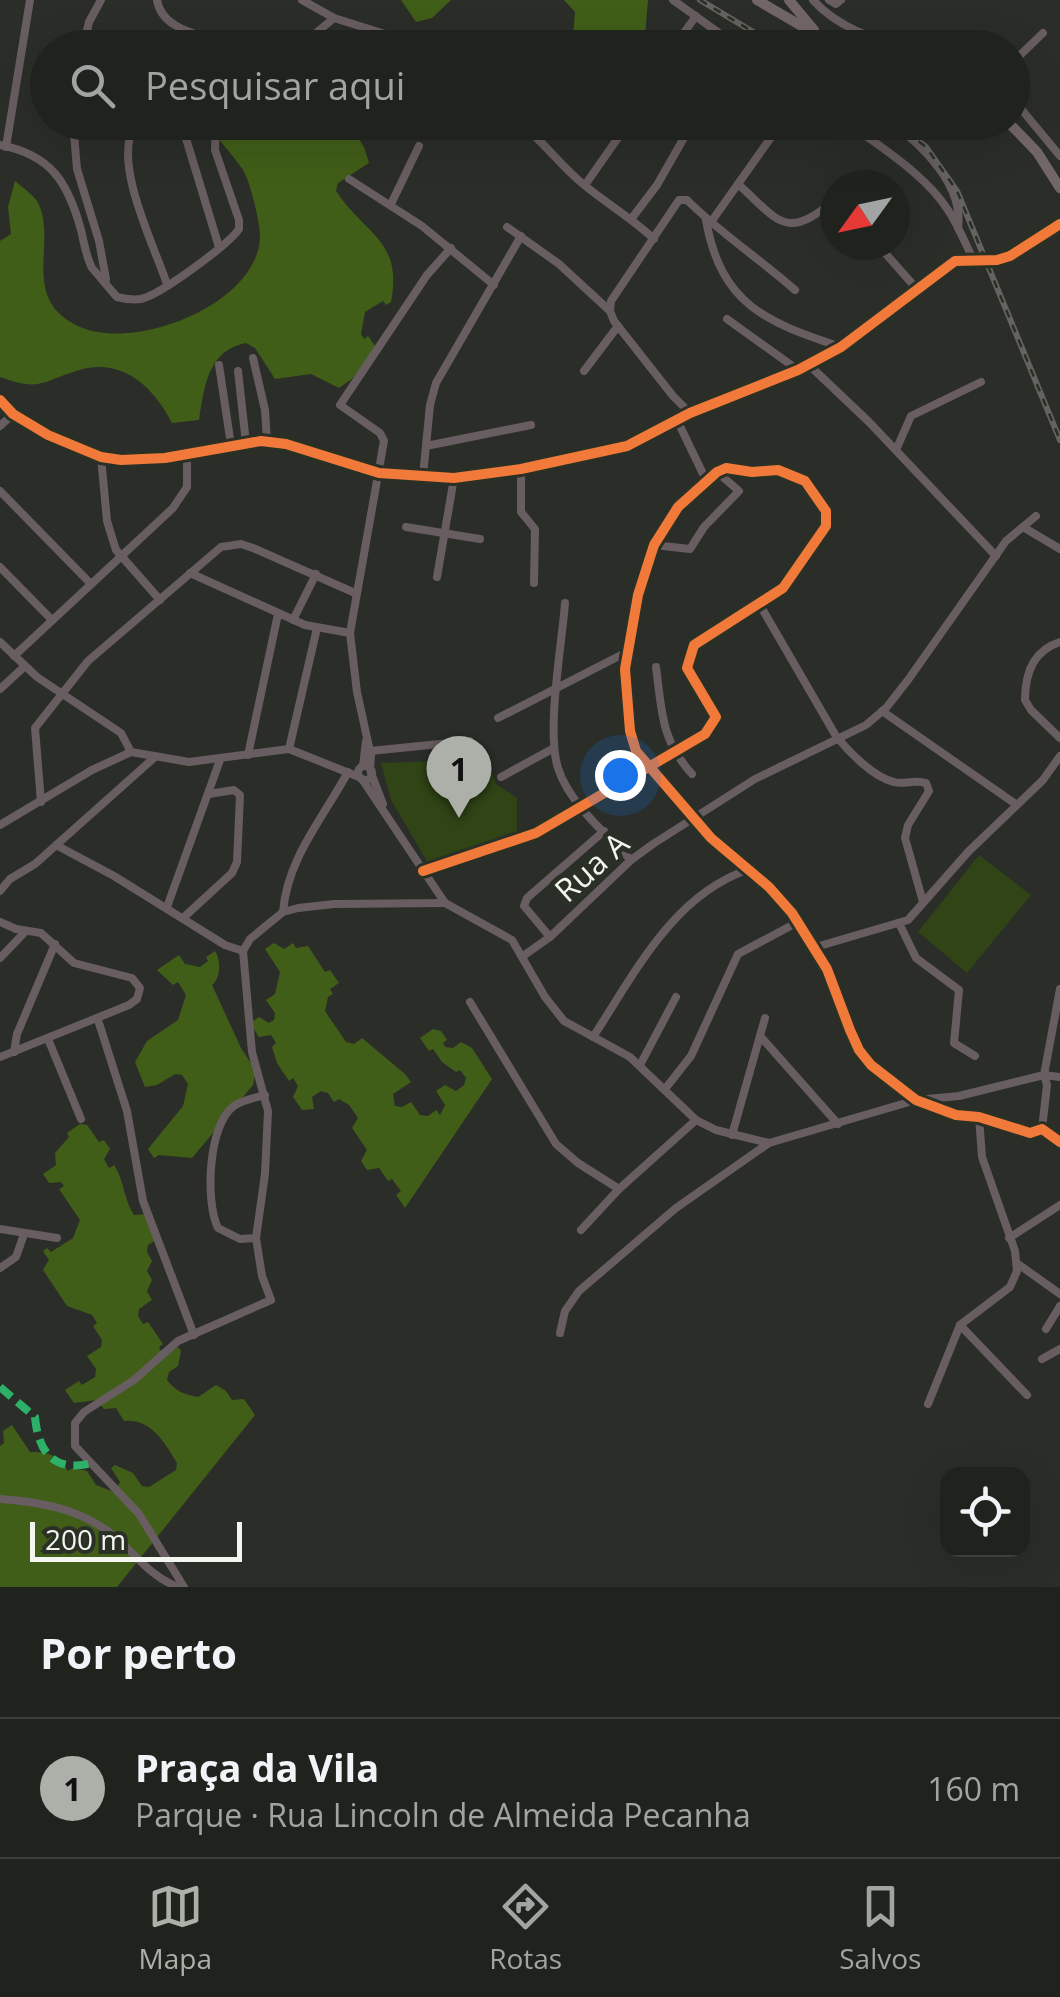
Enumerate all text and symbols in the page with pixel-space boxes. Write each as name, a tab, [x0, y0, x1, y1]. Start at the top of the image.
search box	[30, 30, 1030, 140]
icon: search	[65, 58, 120, 113]
text: Pesquisar aqui	[145, 59, 405, 111]
north arrow	[820, 170, 910, 260]
pin: 1	[426, 736, 492, 818]
your location	[595, 750, 646, 801]
street label: Rua A	[545, 821, 638, 911]
map controls	[940, 1467, 1030, 1557]
button: locate	[940, 1467, 1030, 1557]
scale bar	[30, 1517, 242, 1562]
text: 200 m	[45, 1520, 126, 1558]
text: Por perto	[40, 1624, 237, 1681]
text: Praça da Vila	[135, 1741, 379, 1793]
text: 1	[63, 1767, 82, 1810]
text: 160 m	[927, 1767, 1020, 1810]
text: Parque · Rua Lincoln de Almeida Pecanha	[135, 1793, 751, 1836]
tab: Mapa	[139, 1879, 212, 1977]
tab: Rotas	[489, 1879, 562, 1977]
tab: Salvos	[839, 1879, 921, 1977]

